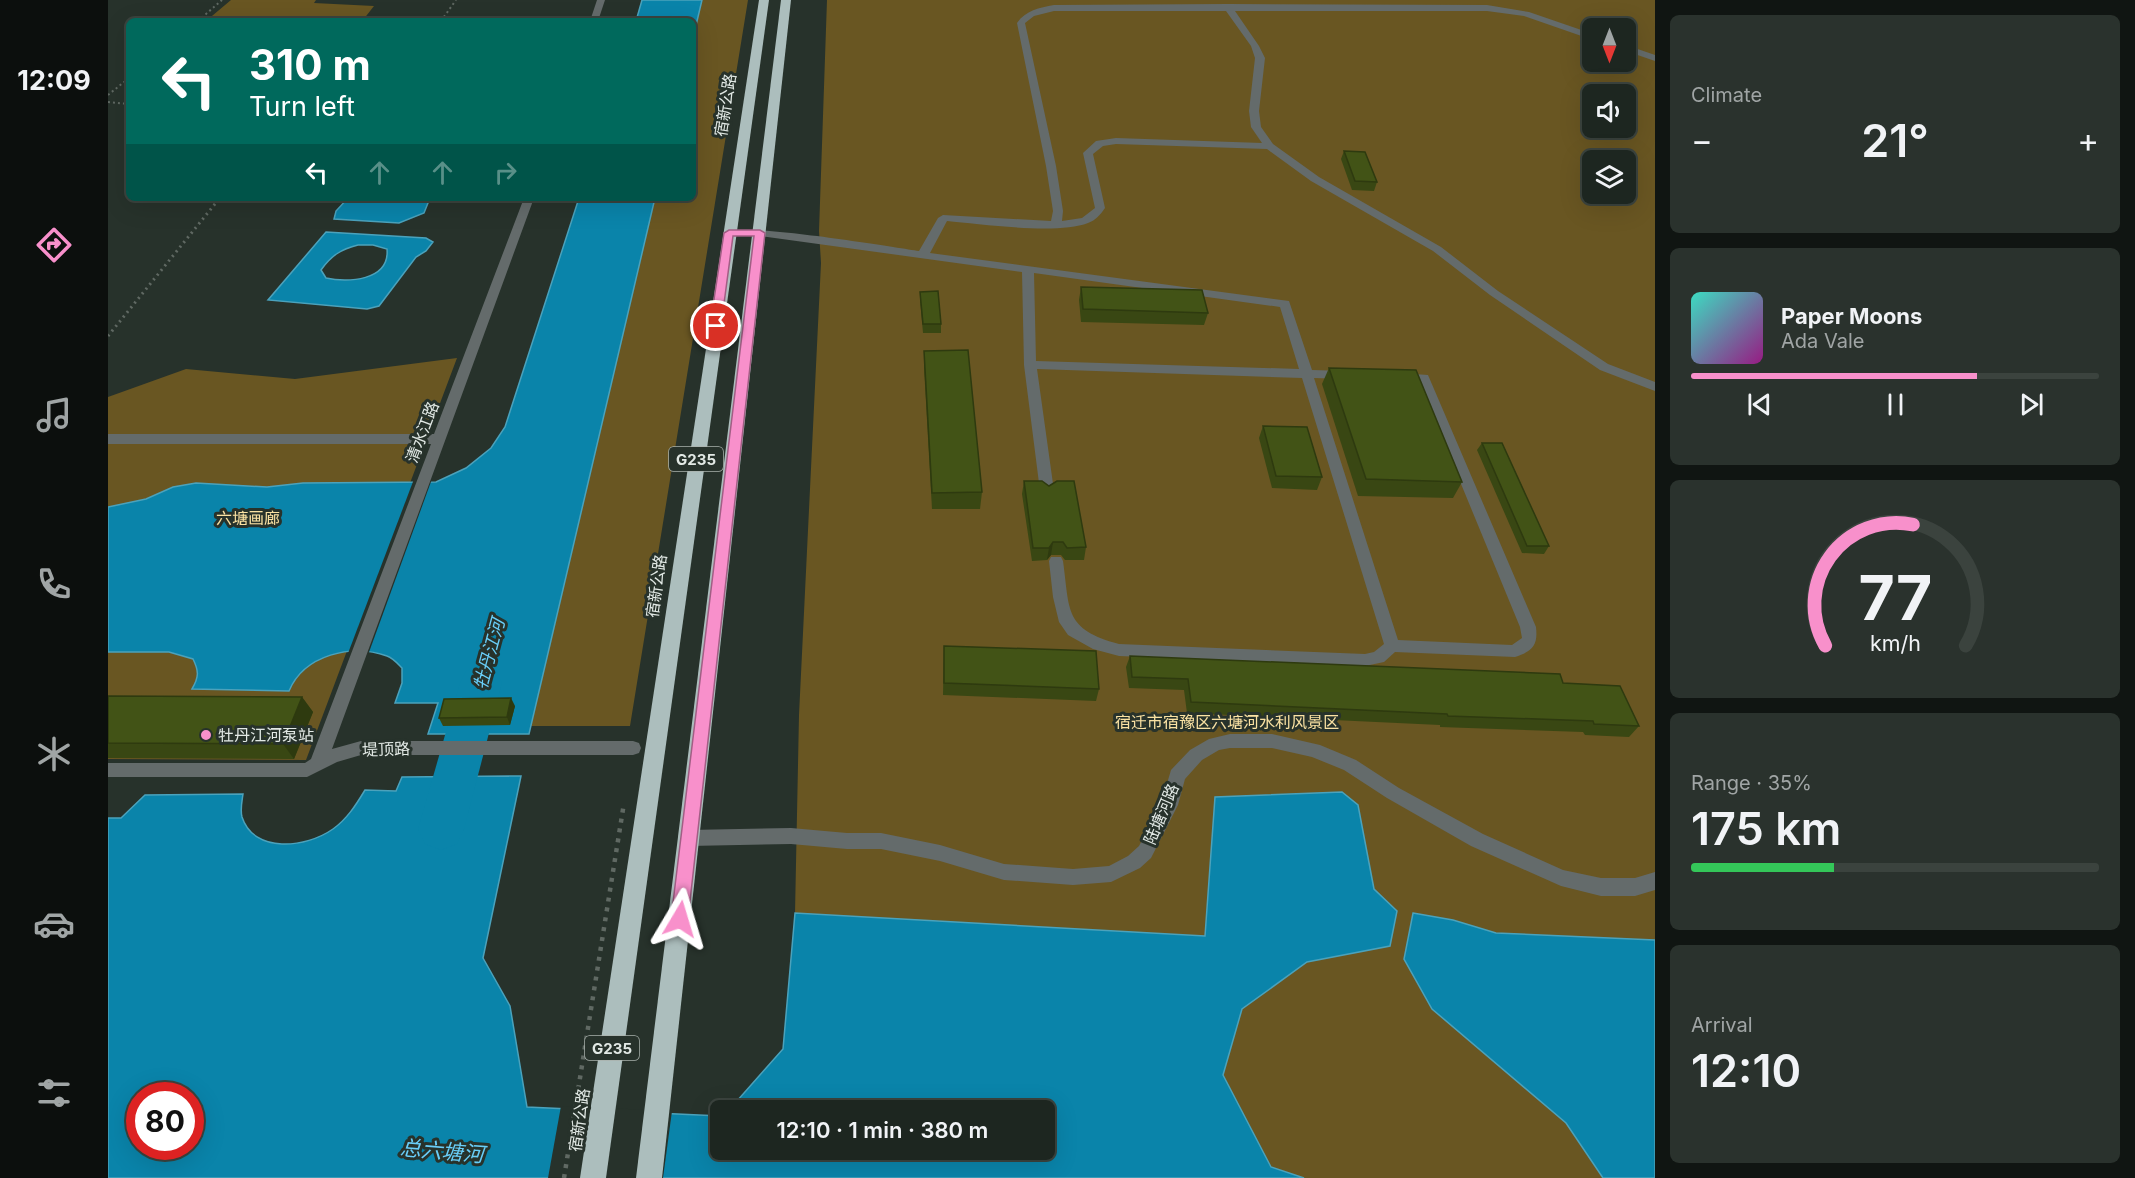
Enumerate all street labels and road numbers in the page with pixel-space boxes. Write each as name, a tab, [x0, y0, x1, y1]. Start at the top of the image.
street label: 宿新公路	[710, 72, 740, 138]
street label: 清水江路	[401, 399, 443, 465]
road number: G235	[669, 447, 723, 471]
street label: 宿新公路	[642, 553, 670, 619]
street label: 堤顶路	[362, 738, 410, 760]
street label: 陆塘河路	[1139, 781, 1183, 847]
road number: G235	[585, 1036, 639, 1060]
street label: 宿新公路	[565, 1087, 593, 1153]

